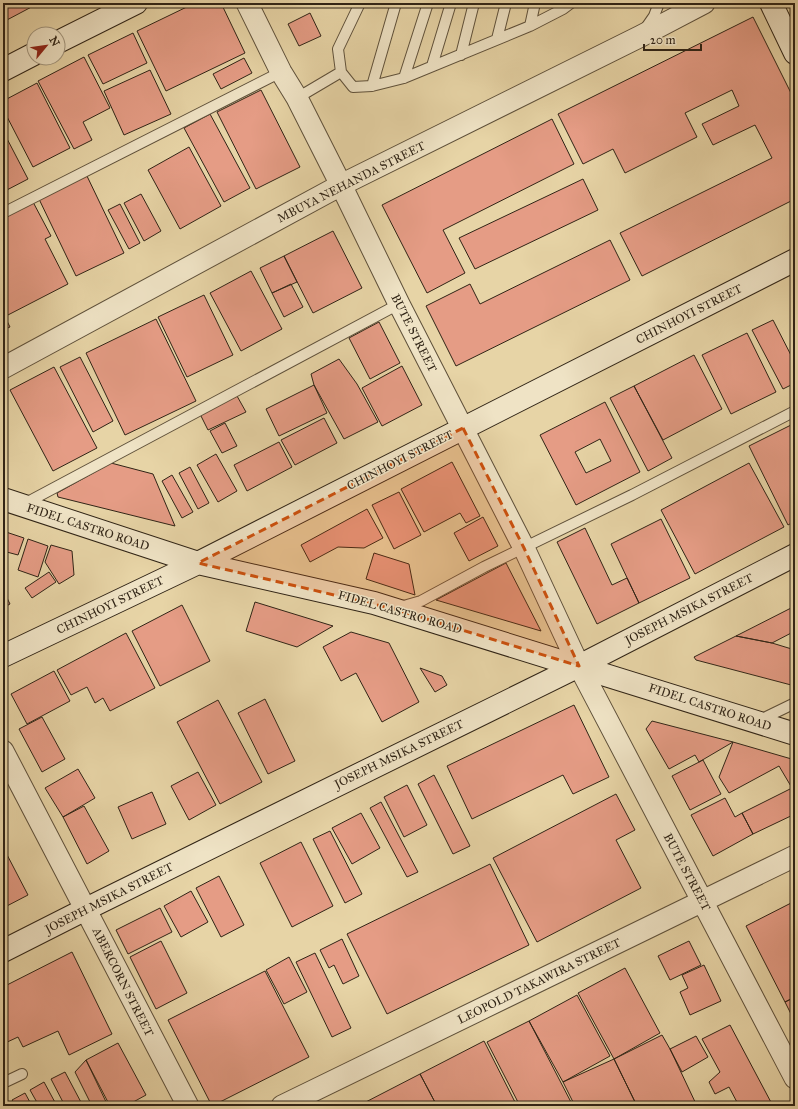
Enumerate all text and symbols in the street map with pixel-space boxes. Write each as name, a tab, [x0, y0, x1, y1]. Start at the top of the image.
north arrow	[26, 26, 66, 66]
scale bar	[644, 26, 701, 52]
text: 20 m	[650, 33, 676, 47]
text: N	[46, 34, 63, 49]
street label: MBUYA NEHANDA STREET	[275, 138, 427, 226]
street label: CHINHOYI STREET	[633, 281, 745, 347]
street label: BUTE STREET	[388, 292, 440, 374]
street label: CHINHOYI STREET	[344, 427, 456, 493]
street label: FIDEL CASTRO ROAD	[25, 501, 151, 553]
street label: JOSEPH MSIKA STREET	[621, 571, 756, 649]
street label: CHINHOYI STREET	[54, 573, 166, 637]
street label: FIDEL CASTRO ROAD	[336, 588, 464, 636]
street label: FIDEL CASTRO ROAD	[647, 681, 773, 733]
street label: JOSEPH MSIKA STREET	[330, 717, 466, 793]
street label: BUTE STREET	[661, 831, 713, 913]
street label: JOSEPH MSIKA STREET	[41, 860, 176, 938]
street label: ABERCORN STREET	[89, 924, 157, 1039]
street label: LEOPOLD TAKAWIRA STREET	[455, 935, 623, 1027]

